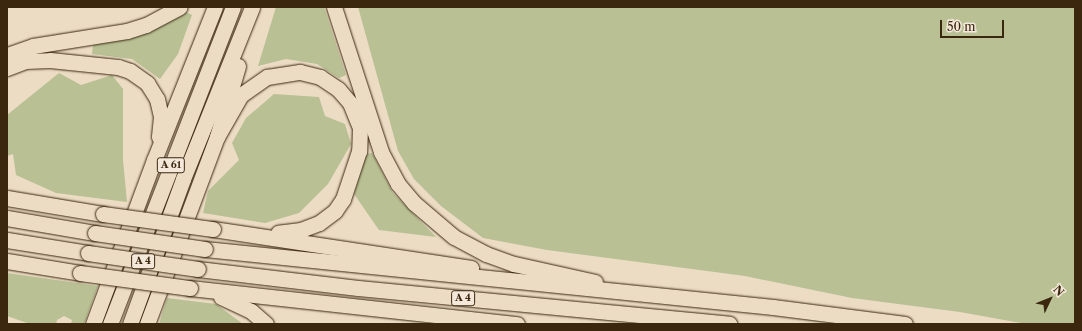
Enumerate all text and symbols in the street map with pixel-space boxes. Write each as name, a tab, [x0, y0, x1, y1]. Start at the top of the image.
scale bar	[942, 12, 1006, 38]
text: 50 m	[947, 19, 976, 34]
road number: A 61	[156, 157, 186, 173]
road number: A 4	[130, 253, 156, 269]
north arrow	[1030, 279, 1070, 319]
text: N	[1050, 283, 1067, 299]
road number: A 4	[450, 290, 476, 306]

